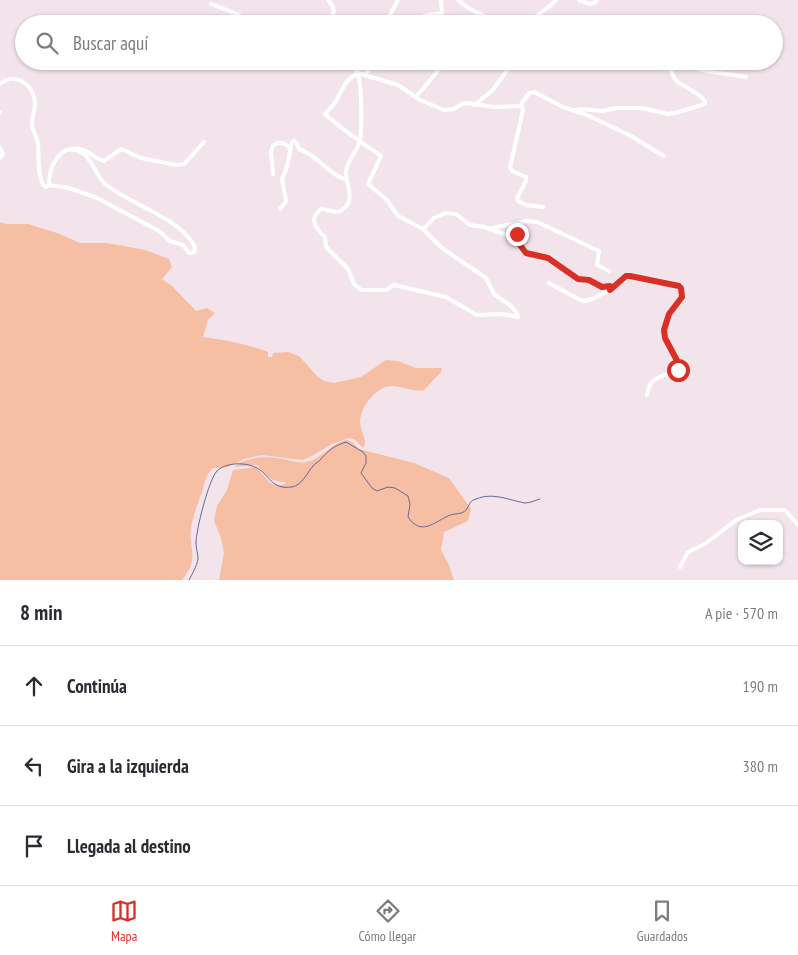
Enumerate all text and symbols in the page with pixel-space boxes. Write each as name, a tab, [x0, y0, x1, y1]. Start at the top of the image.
search box	[15, 15, 783, 70]
icon: search	[33, 29, 61, 57]
text: Buscar aquí	[73, 31, 148, 55]
route end	[506, 223, 529, 246]
route start	[667, 359, 690, 382]
map controls	[738, 520, 783, 565]
button: layers	[738, 520, 783, 565]
text: 8 min	[20, 599, 62, 626]
text: A pie · 570 m	[705, 603, 778, 623]
icon: ahead	[20, 672, 48, 700]
text: Continúa	[67, 674, 127, 698]
text: 190 m	[743, 676, 778, 696]
icon: left	[20, 752, 48, 780]
text: Gira a la izquierda	[67, 754, 189, 778]
text: 380 m	[743, 756, 778, 776]
icon: arrive	[20, 832, 48, 860]
text: Llegada al destino	[67, 834, 191, 858]
tab: Mapa	[110, 897, 138, 945]
tab: Cómo llegar	[359, 897, 416, 945]
tab: Guardados	[637, 897, 688, 945]

